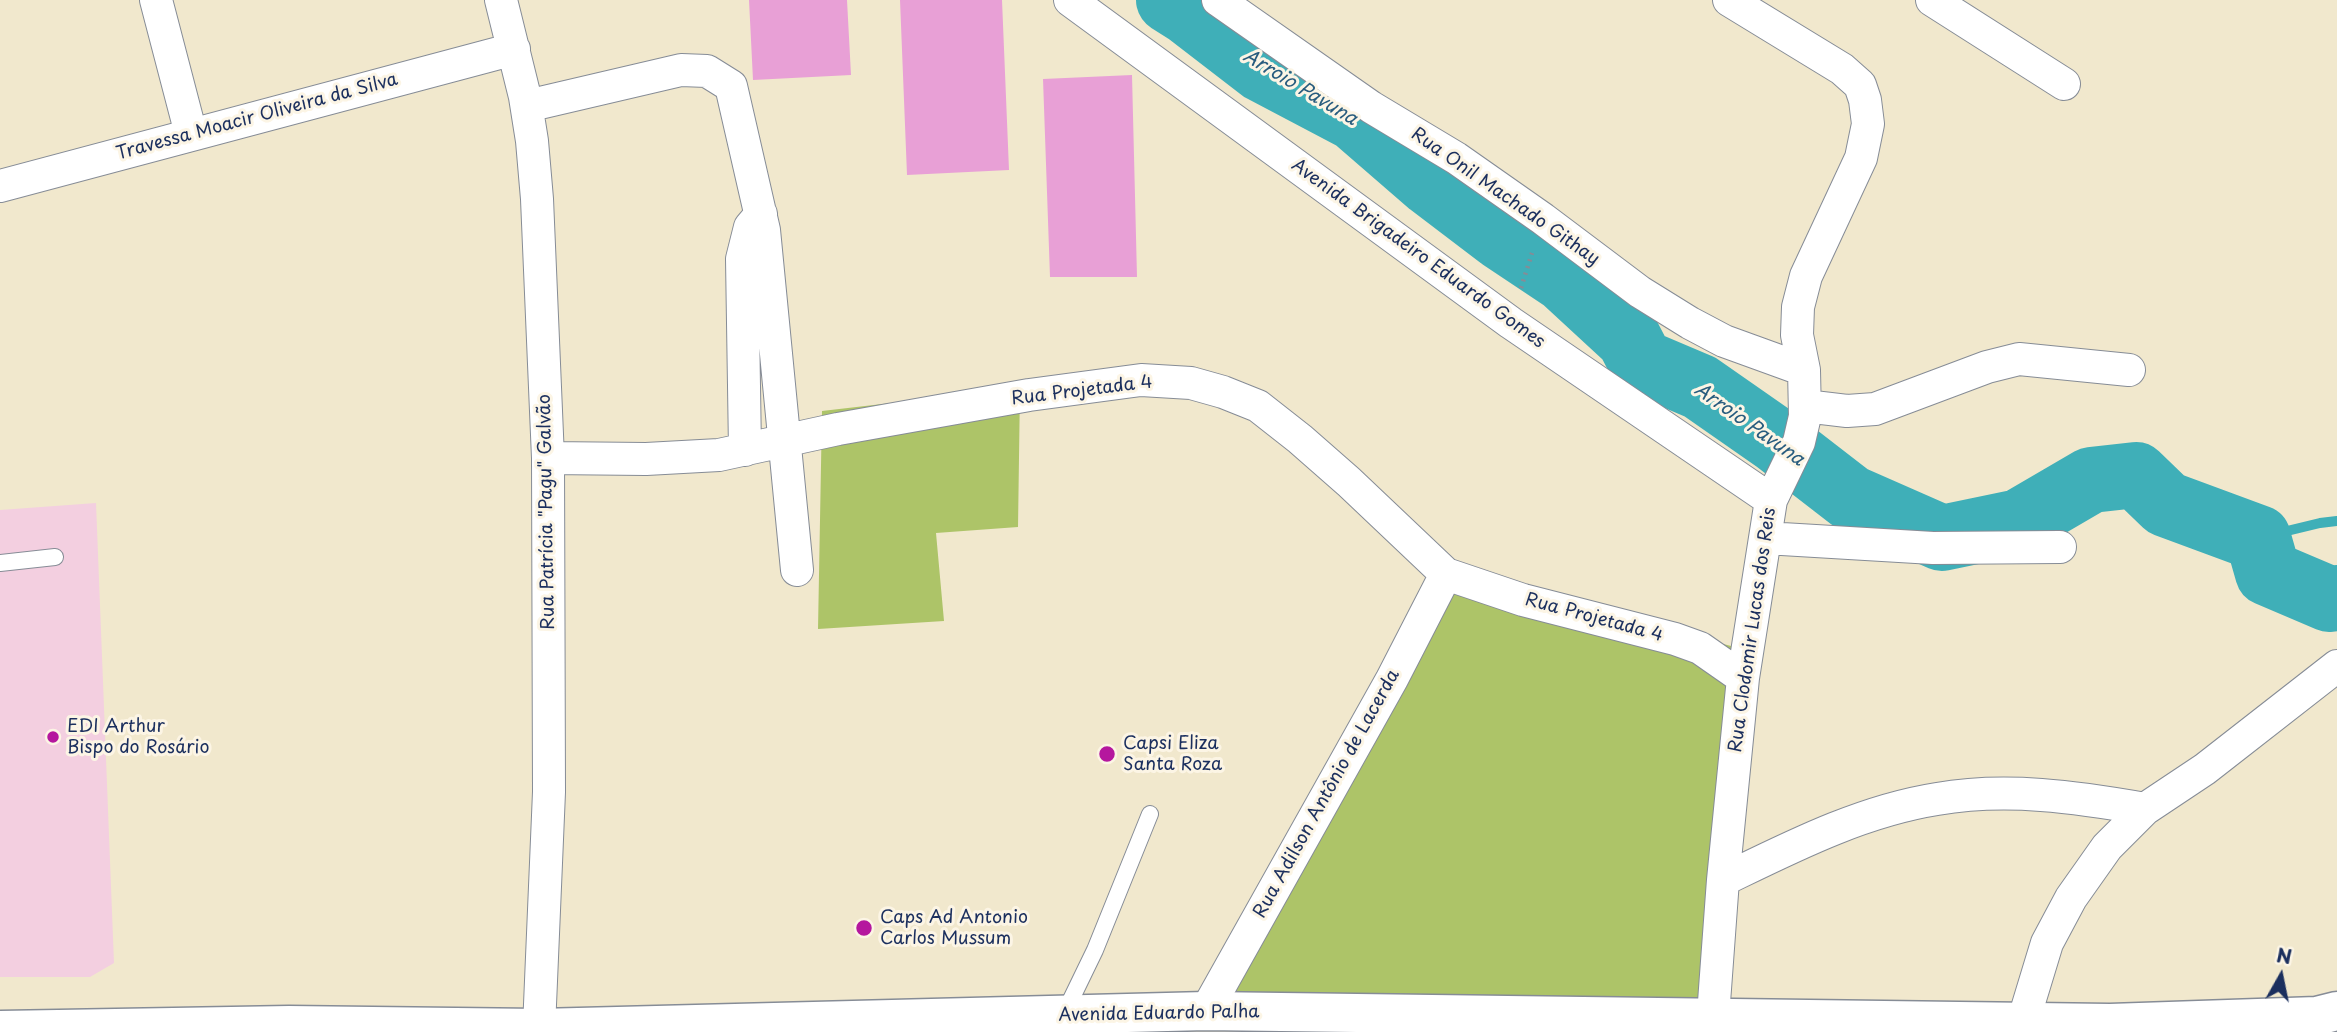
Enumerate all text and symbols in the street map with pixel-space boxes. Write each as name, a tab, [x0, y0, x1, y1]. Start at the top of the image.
water label: Arroio Pavuna	[1239, 45, 1361, 131]
street label: Travessa Moacir Oliveira da Silva	[114, 69, 400, 165]
street label: Rua Onil Machado Githay	[1407, 124, 1603, 270]
street label: Avenida Brigadeiro Eduardo Gomes	[1287, 155, 1549, 353]
street label: Rua Projetada 4	[1010, 372, 1154, 410]
water label: Arroio Pavuna	[1690, 379, 1808, 471]
street label: Rua Patrícia "Pagu" Galvão	[534, 394, 560, 630]
street label: Rua Clodomir Lucas dos Reis	[1725, 506, 1781, 754]
street label: Rua Projetada 4	[1523, 589, 1665, 647]
street label: Rua Adilson Antônio de Lacerda	[1250, 666, 1404, 922]
place label: EDI Arthur Bispo do Rosário	[67, 716, 209, 758]
marker: EDI Arthur Bispo do Rosário	[45, 729, 61, 745]
place label: Capsi Eliza Santa Roza	[1123, 733, 1222, 776]
marker: Capsi Eliza Santa Roza	[1097, 744, 1117, 764]
place label: Caps Ad Antonio Carlos Mussum	[880, 907, 1028, 950]
marker: Caps Ad Antonio Carlos Mussum	[854, 918, 874, 938]
text: N	[2275, 940, 2294, 970]
north arrow	[2246, 941, 2316, 1011]
street label: Avenida Eduardo Palha	[1058, 1001, 1260, 1027]

